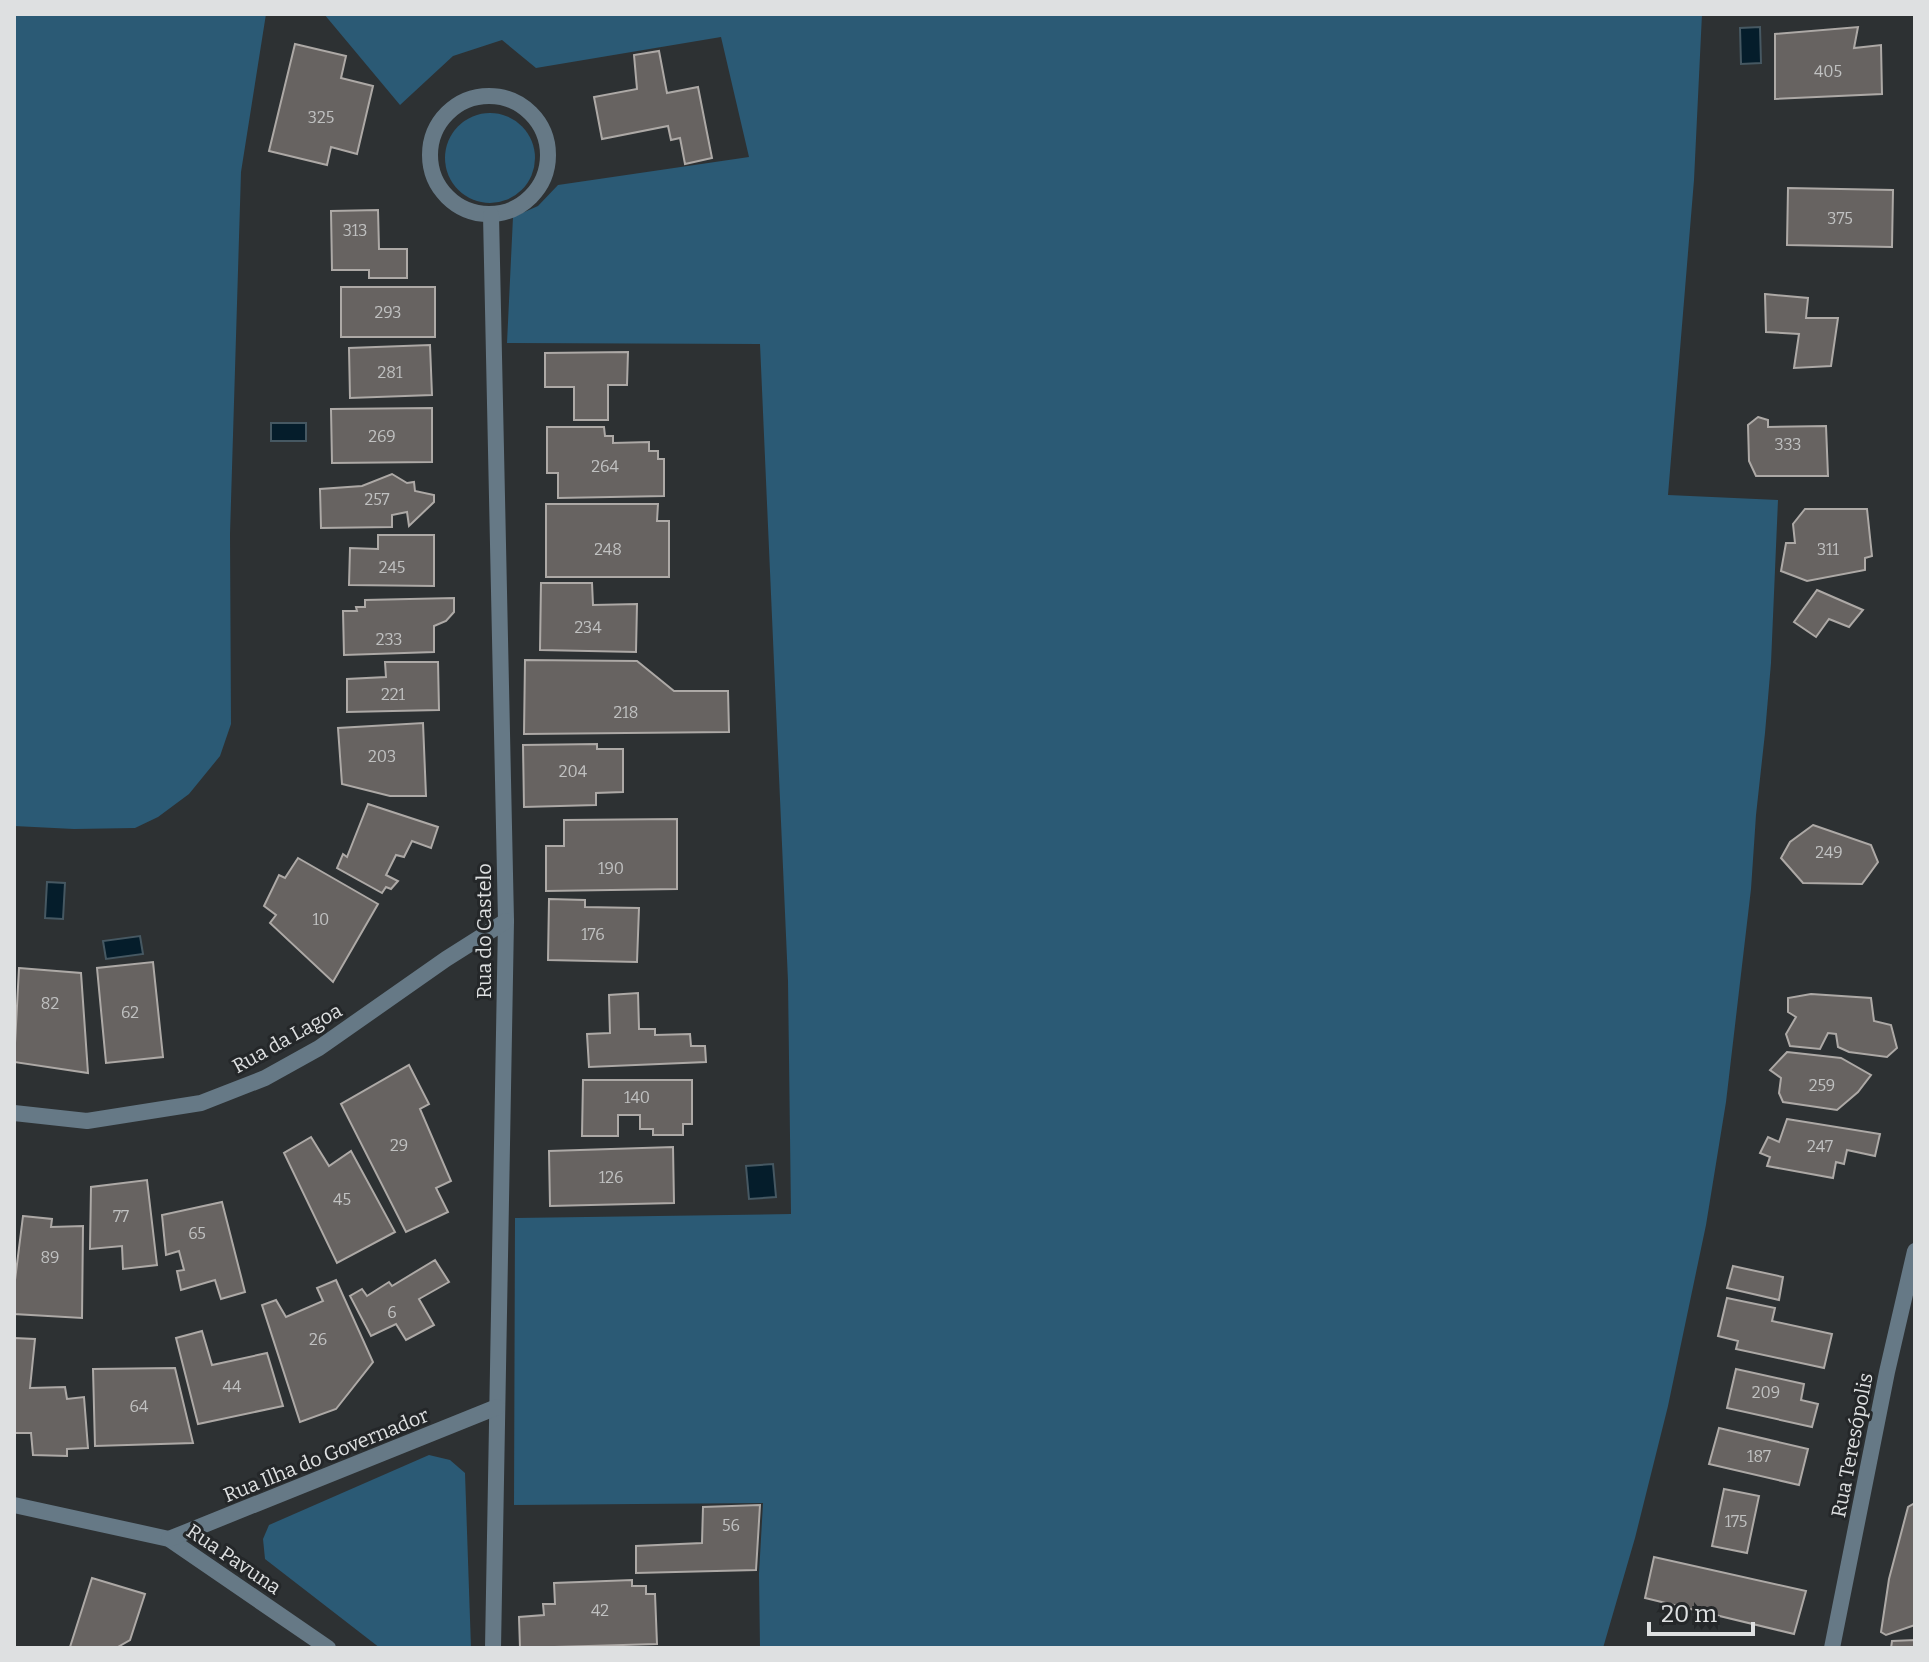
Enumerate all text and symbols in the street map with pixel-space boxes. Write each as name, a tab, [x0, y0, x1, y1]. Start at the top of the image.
house number: 405	[1814, 62, 1842, 81]
house number: 325	[308, 108, 334, 127]
house number: 375	[1827, 209, 1853, 228]
house number: 313	[343, 221, 367, 240]
house number: 293	[375, 303, 401, 322]
house number: 281	[378, 363, 403, 382]
house number: 269	[368, 427, 396, 446]
house number: 333	[1775, 435, 1801, 454]
house number: 264	[591, 457, 619, 476]
house number: 257	[365, 490, 389, 509]
house number: 248	[594, 540, 622, 559]
house number: 311	[1817, 540, 1840, 559]
house number: 245	[379, 558, 405, 577]
house number: 234	[574, 618, 602, 637]
house number: 233	[376, 630, 402, 649]
house number: 221	[381, 685, 405, 704]
house number: 218	[614, 703, 638, 722]
house number: 203	[368, 747, 396, 766]
house number: 204	[559, 762, 588, 781]
house number: 249	[1815, 843, 1843, 862]
house number: 190	[598, 859, 624, 878]
street label: Rua do Castelo	[472, 863, 496, 999]
house number: 10	[313, 910, 329, 929]
house number: 176	[581, 925, 605, 944]
house number: 82	[41, 994, 59, 1013]
street label: Rua da Lagoa	[228, 998, 346, 1078]
house number: 62	[121, 1003, 139, 1022]
house number: 259	[1809, 1076, 1835, 1095]
house number: 140	[624, 1088, 650, 1107]
house number: 29	[390, 1136, 408, 1155]
house number: 247	[1807, 1137, 1833, 1156]
house number: 126	[599, 1168, 623, 1187]
house number: 45	[333, 1190, 351, 1209]
house number: 77	[113, 1207, 129, 1226]
house number: 65	[188, 1224, 206, 1243]
house number: 89	[41, 1248, 60, 1267]
house number: 6	[387, 1303, 397, 1322]
house number: 26	[309, 1330, 327, 1349]
street label: Rua Teresópolis	[1826, 1371, 1878, 1519]
house number: 44	[223, 1377, 242, 1396]
house number: 209	[1752, 1383, 1780, 1402]
house number: 64	[130, 1397, 149, 1416]
street label: Rua Ilha do Governador	[220, 1403, 432, 1507]
house number: 187	[1747, 1447, 1771, 1466]
house number: 175	[1725, 1512, 1747, 1531]
house number: 56	[722, 1516, 740, 1535]
street label: Rua Pavuna	[182, 1519, 286, 1599]
scale bar	[1649, 1586, 1753, 1636]
text: 20 m	[1661, 1600, 1717, 1628]
house number: 42	[591, 1601, 609, 1620]

